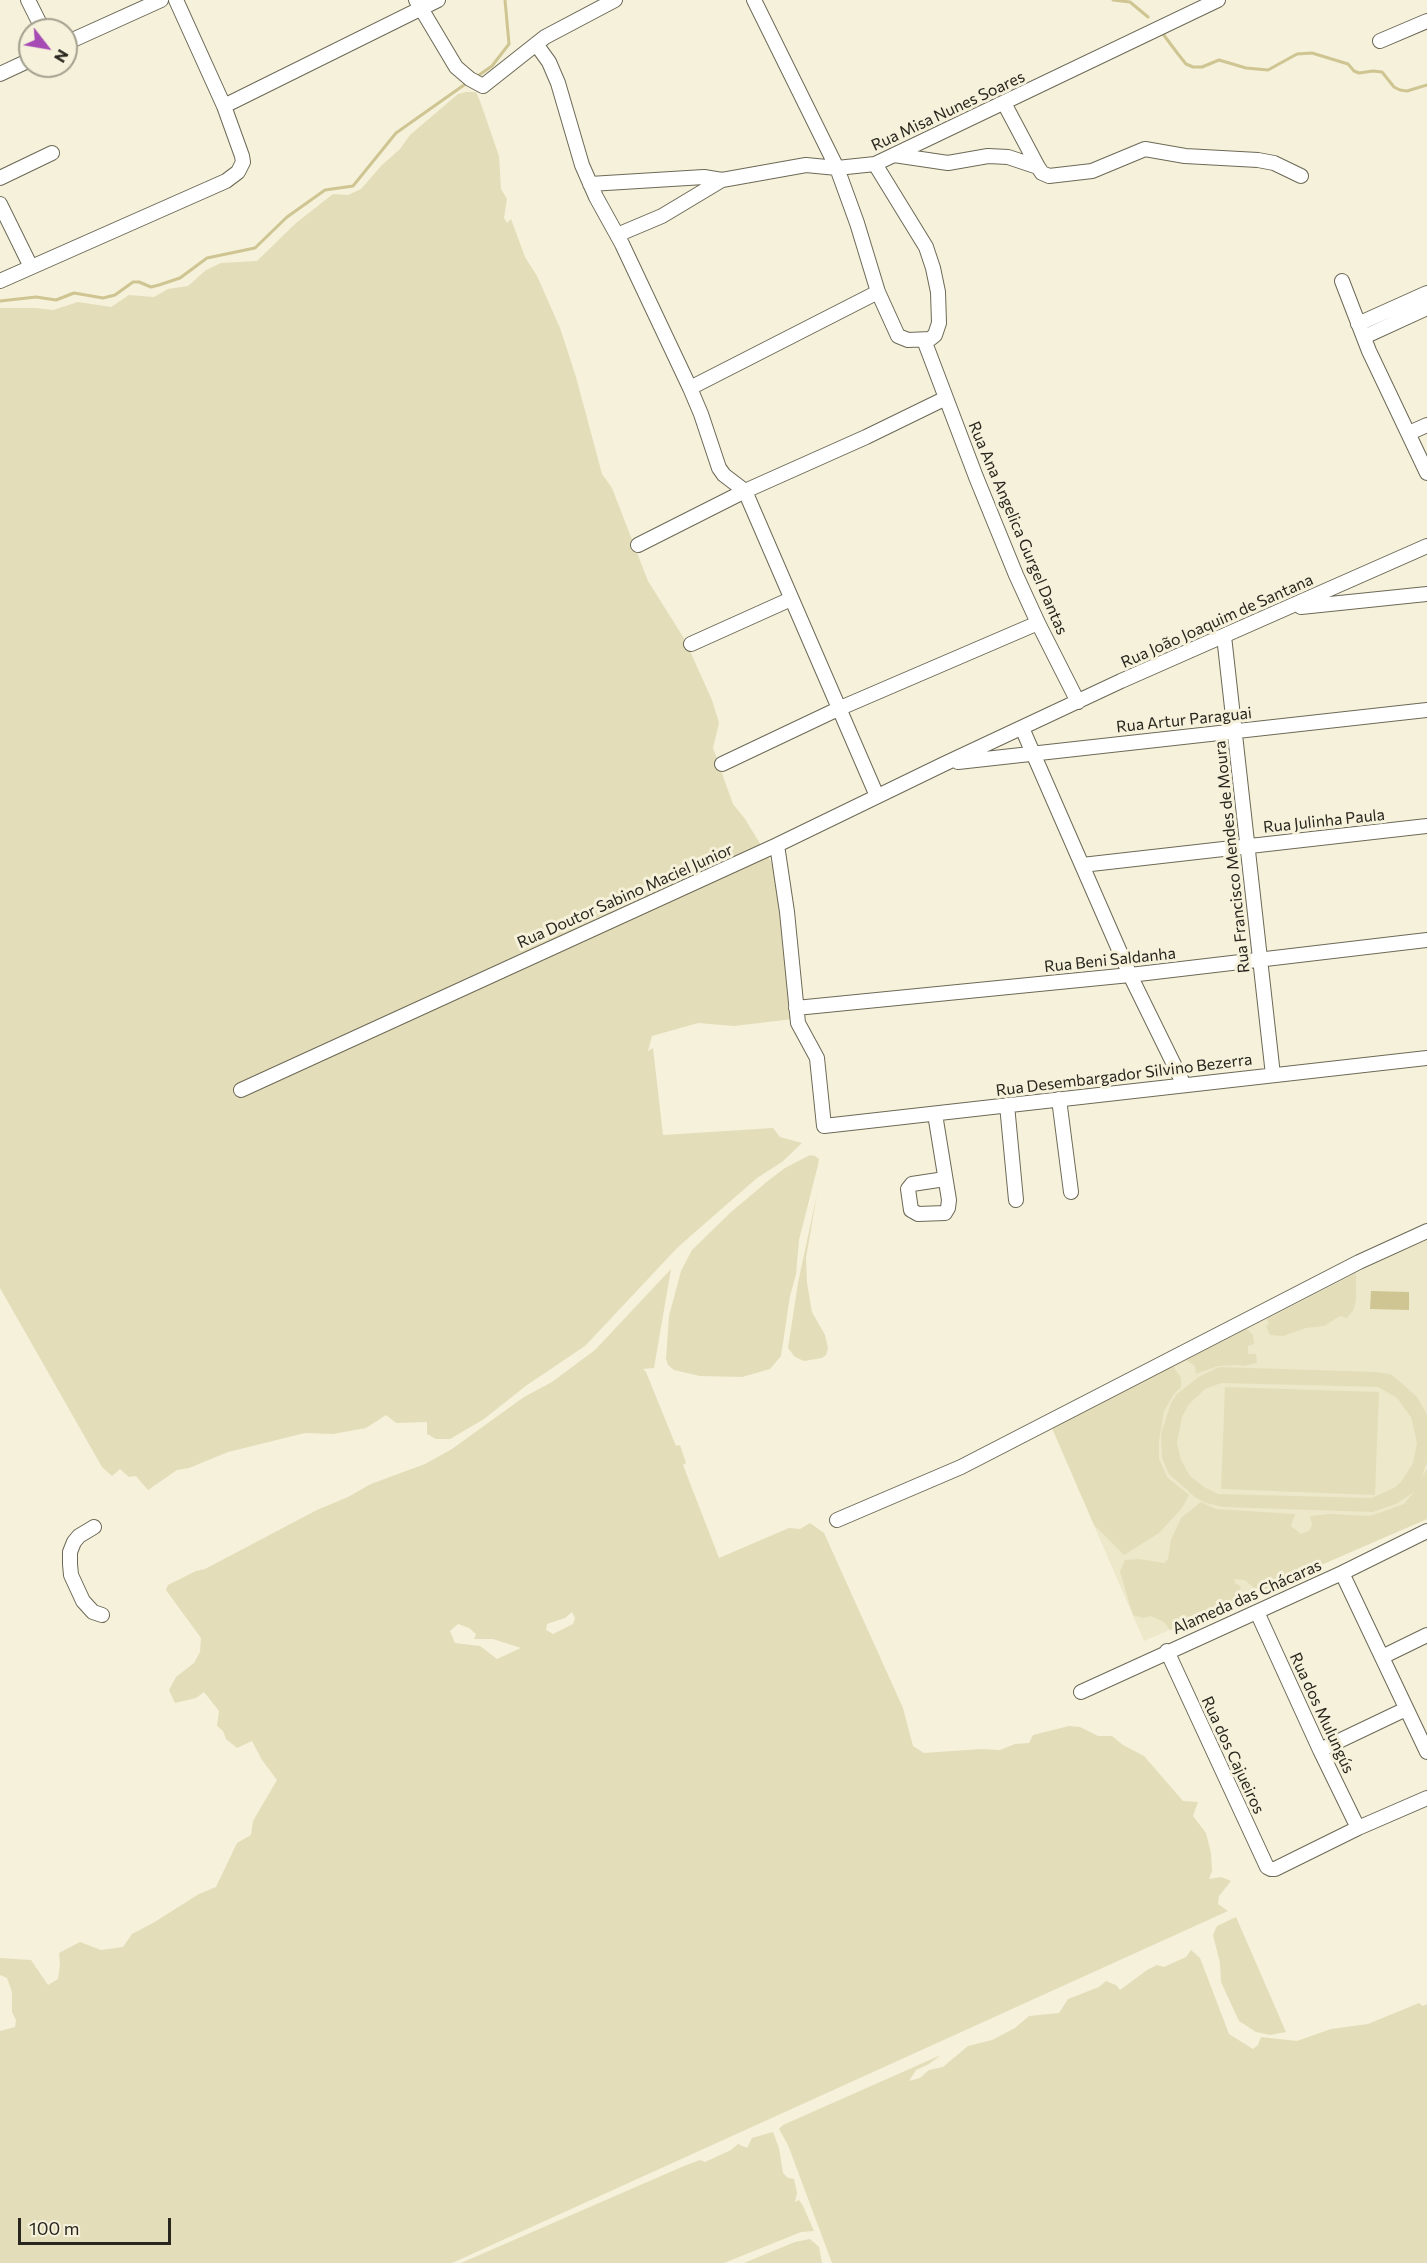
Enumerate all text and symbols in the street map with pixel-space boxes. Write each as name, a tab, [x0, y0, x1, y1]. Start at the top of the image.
north arrow	[18, 18, 78, 78]
text: N	[51, 46, 73, 67]
street label: Rua Misa Nunes Soares	[868, 67, 1028, 155]
street label: Rua Ana Angelica Gurgel Dantas	[964, 418, 1072, 638]
street label: Rua João Joaquim de Santana	[1118, 570, 1316, 672]
street label: Rua Artur Paraguai	[1115, 703, 1253, 737]
street label: Rua Francisco Mendes de Moura	[1210, 740, 1254, 974]
street label: Rua Julinha Paula	[1262, 805, 1386, 837]
street label: Rua Doutor Sabino Maciel Junior	[514, 840, 736, 952]
street label: Rua Beni Saldanha	[1043, 944, 1177, 976]
street label: Rua Desembargador Silvino Bezerra	[995, 1050, 1253, 1100]
street label: Alameda das Chácaras	[1170, 1555, 1324, 1639]
street label: Rua dos Mulungús	[1286, 1649, 1358, 1777]
street label: Rua dos Cajueiros	[1197, 1693, 1269, 1817]
scale bar	[21, 2206, 174, 2244]
text: 100 m	[29, 2217, 79, 2239]

